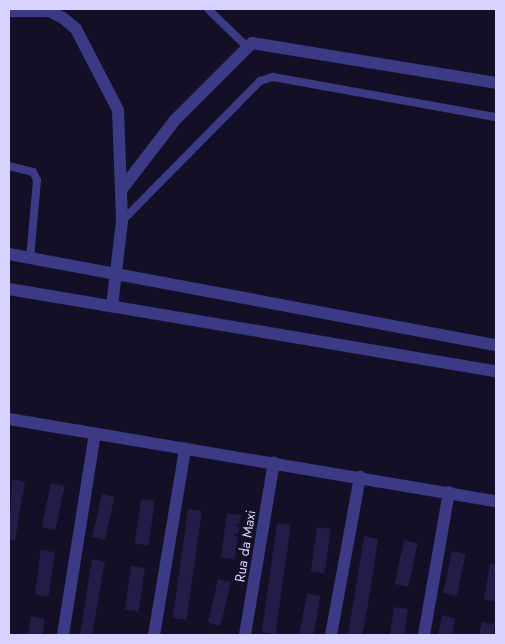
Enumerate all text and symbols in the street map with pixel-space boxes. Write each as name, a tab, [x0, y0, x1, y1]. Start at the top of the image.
street label: Rua da Maxi	[231, 509, 259, 583]

